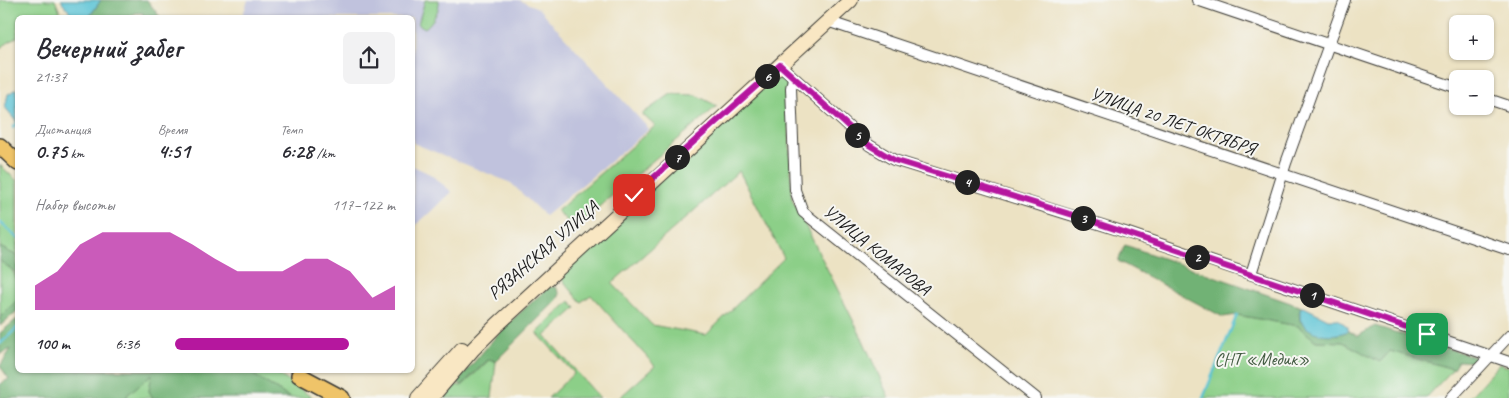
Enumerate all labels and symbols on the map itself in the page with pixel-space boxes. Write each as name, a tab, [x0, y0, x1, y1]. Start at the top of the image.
pin: 6	[754, 64, 780, 88]
street label: УЛИЦА 20 ЛЕТ ОКТЯБРЯ	[1088, 82, 1261, 161]
pin: 5	[844, 122, 870, 148]
pin: 7	[664, 144, 690, 170]
pin: 4	[954, 170, 980, 194]
pin	[613, 174, 655, 216]
street label: РЯЗАНСКАЯ УЛИЦА	[483, 195, 603, 304]
street label: УЛИЦА КОМАРОВА	[819, 200, 936, 301]
pin: 3	[1070, 206, 1096, 230]
pin: 2	[1184, 244, 1210, 270]
pin: 1	[1300, 282, 1324, 308]
pin	[1406, 313, 1448, 355]
park label: СНТ «Медик»	[1214, 348, 1310, 370]

